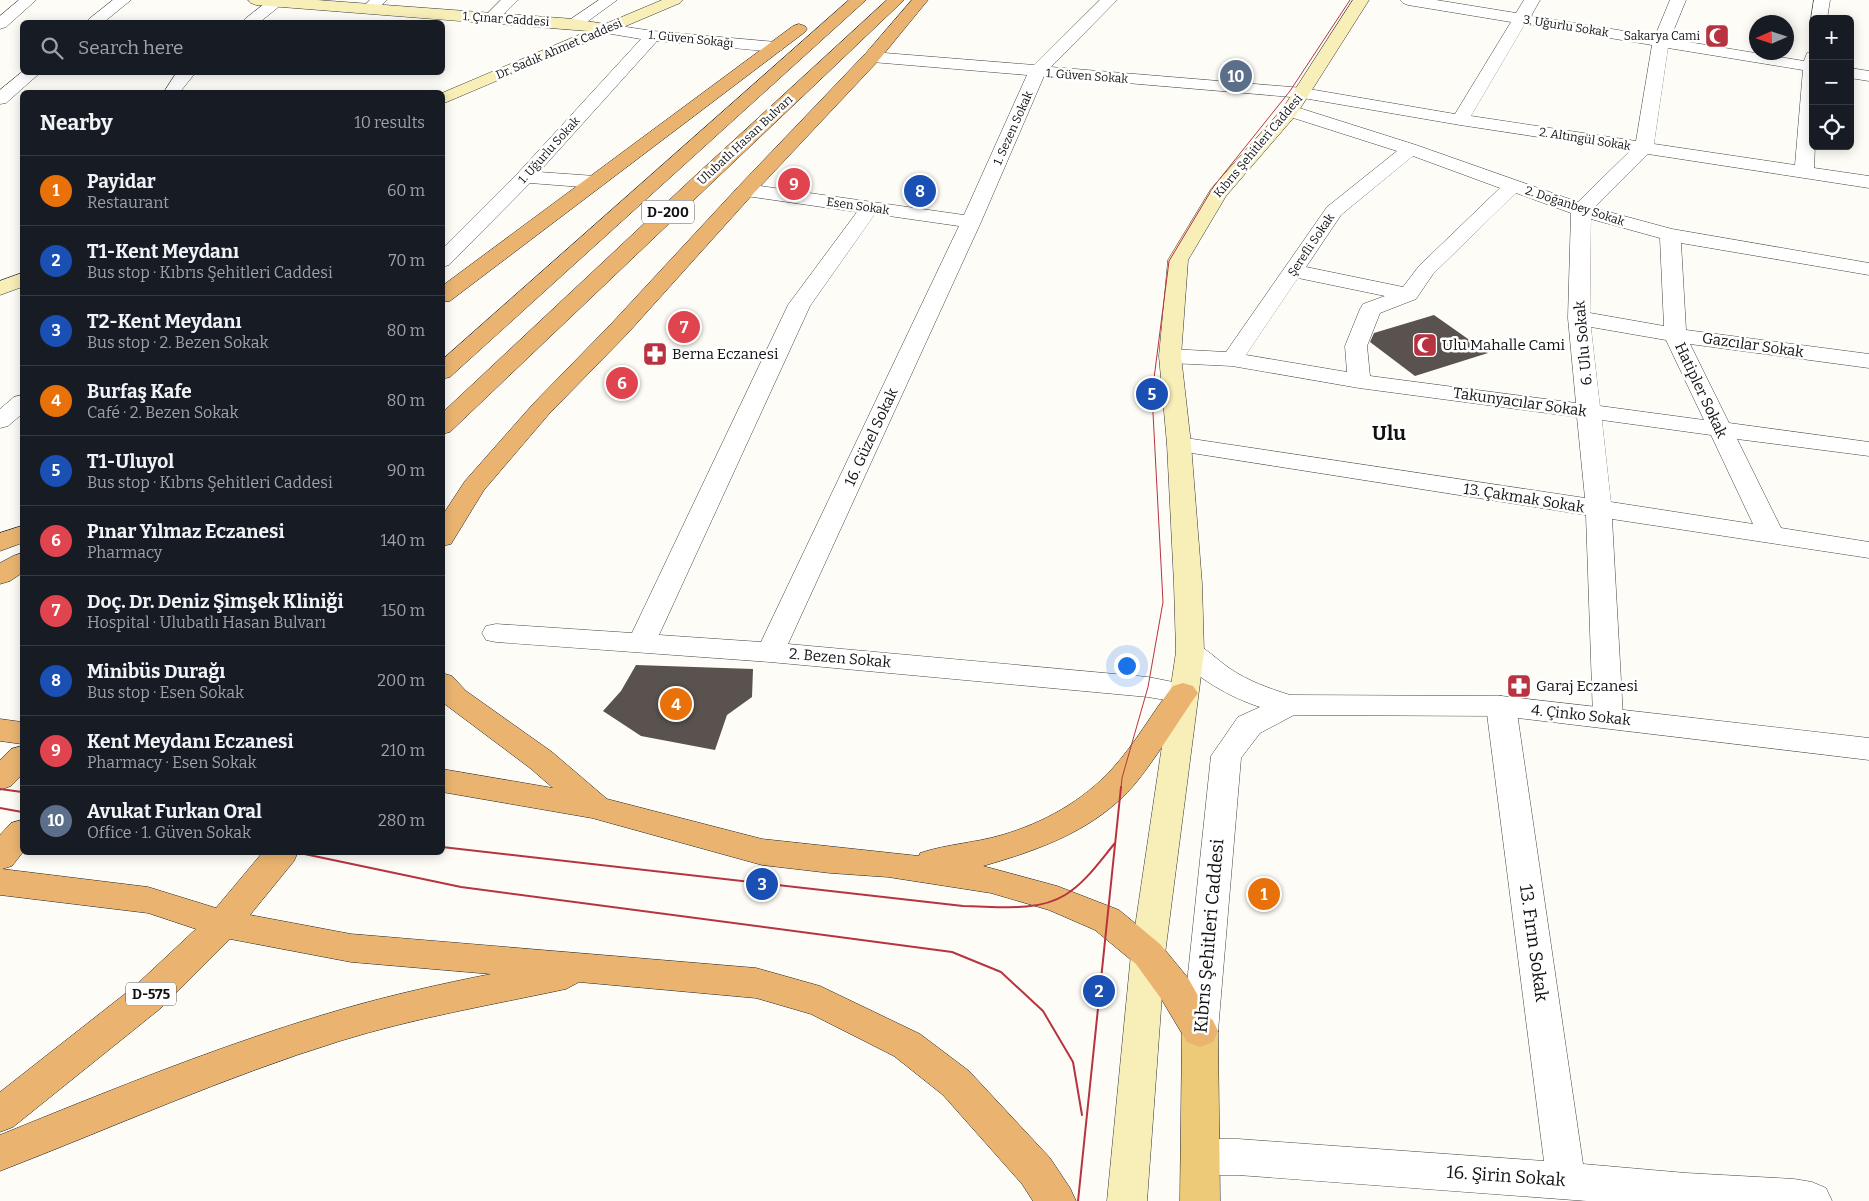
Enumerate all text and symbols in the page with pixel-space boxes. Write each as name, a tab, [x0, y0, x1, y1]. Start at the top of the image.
street label: 1. Çınar Caddesi	[462, 9, 550, 29]
street label: 3. Uğurlu Sokak	[1522, 12, 1610, 40]
north arrow	[1749, 15, 1794, 60]
map controls	[1809, 15, 1854, 150]
button: +	[1809, 15, 1854, 60]
street label: Dr. Sadık Ahmet Caddesi	[494, 16, 625, 82]
search box	[20, 20, 445, 75]
mosque icon: Sakarya Cami	[1704, 23, 1730, 49]
street label: 1. Güven Sokağı	[648, 28, 735, 50]
place label: Sakarya Cami	[1624, 29, 1700, 43]
icon: search	[38, 34, 66, 62]
text: Search here	[78, 36, 183, 59]
pin: 10	[1220, 57, 1252, 95]
button: −	[1809, 60, 1854, 105]
street label: 1. Güven Sokak	[1045, 66, 1129, 86]
street label: 1. Sezen Sokak	[990, 89, 1036, 167]
street label: Kıbrıs Şehitleri Caddesi	[1211, 91, 1305, 200]
street label: Ulubatlı Hasan Bulvarı	[695, 92, 796, 188]
button: locate	[1809, 105, 1854, 150]
text: Nearby	[40, 110, 113, 136]
text: 10 results	[354, 113, 425, 132]
street label: 1. Uğurlu Sokak	[515, 114, 583, 186]
street label: 2. Altıngül Sokak	[1538, 125, 1632, 153]
pin: 9	[778, 165, 810, 203]
text: Payidar	[87, 170, 156, 193]
pin: 8	[904, 172, 936, 210]
text: 1	[53, 181, 59, 200]
text: 60 m	[387, 181, 425, 200]
street label: 2. Doğanbey Sokak	[1524, 183, 1627, 229]
text: Restaurant	[87, 193, 169, 212]
street label: Esen Sokak	[826, 195, 891, 217]
road number: D-200	[642, 200, 694, 223]
street label: Şerefli Sokak	[1285, 211, 1337, 279]
text: T1-Kent Meydanı	[87, 240, 239, 263]
text: 2	[51, 251, 61, 270]
text: 70 m	[389, 251, 425, 270]
text: Bus stop · Kıbrıs Şehitleri Caddesi	[87, 263, 333, 282]
street label: 6. Ulu Sokak	[1570, 299, 1596, 386]
pin: 7	[668, 308, 700, 346]
text: T2-Kent Meydanı	[87, 310, 241, 333]
text: 3	[51, 321, 61, 340]
text: 80 m	[387, 321, 425, 340]
street label: Gazcılar Sokak	[1701, 329, 1805, 361]
mosque icon: Ulu Mahalle Cami	[1412, 332, 1438, 358]
text: Bus stop · 2. Bezen Sokak	[87, 333, 269, 352]
place label: Ulu Mahalle Cami	[1442, 336, 1565, 354]
street label: Hatipler Sokak	[1671, 339, 1731, 441]
pharmacy icon: Berna Eczanesi	[642, 341, 668, 367]
place label: Berna Eczanesi	[672, 345, 779, 363]
pin: 6	[606, 364, 638, 402]
pin: 5	[1136, 375, 1168, 413]
text: Burfaş Kafe	[87, 380, 192, 403]
street label: Takunyacılar Sokak	[1452, 384, 1588, 420]
street label: 16. Güzel Sokak	[840, 385, 902, 489]
text: 4	[51, 391, 61, 410]
text: 80 m	[387, 391, 425, 410]
text: Café · 2. Bezen Sokak	[87, 403, 239, 422]
district label: Ulu	[1372, 421, 1406, 445]
text: T1-Uluyol	[87, 450, 174, 473]
text: 5	[52, 461, 60, 480]
text: 90 m	[387, 461, 425, 480]
text: Bus stop · Kıbrıs Şehitleri Caddesi	[87, 473, 333, 492]
street label: 13. Çakmak Sokak	[1462, 480, 1586, 517]
text: Pınar Yılmaz Eczanesi	[87, 520, 284, 543]
text: 6	[51, 531, 61, 550]
text: 140 m	[380, 531, 425, 550]
text: Pharmacy	[87, 543, 162, 562]
text: Doç. Dr. Deniz Şimşek Kliniği	[87, 590, 343, 613]
text: 7	[52, 601, 60, 620]
text: 150 m	[381, 601, 425, 620]
text: Hospital · Ulubatlı Hasan Bulvarı	[87, 613, 326, 632]
street label: 2. Bezen Sokak	[788, 645, 892, 671]
your location	[1114, 653, 1140, 679]
text: Minibüs Durağı	[87, 660, 225, 683]
text: 8	[51, 671, 61, 690]
text: 200 m	[377, 671, 425, 690]
pharmacy icon: Garaj Eczanesi	[1506, 673, 1532, 699]
place label: Garaj Eczanesi	[1536, 677, 1639, 695]
text: Bus stop · Esen Sokak	[87, 683, 244, 702]
pin: 4	[660, 685, 692, 723]
street label: 4. Çinko Sokak	[1530, 701, 1632, 729]
text: Kent Meydanı Eczanesi	[87, 730, 293, 753]
text: 9	[51, 741, 61, 760]
text: 210 m	[381, 741, 425, 760]
text: Pharmacy · Esen Sokak	[87, 753, 256, 772]
text: Avukat Furkan Oral	[87, 800, 262, 823]
text: 10	[47, 811, 65, 830]
text: 280 m	[378, 811, 425, 830]
text: Office · 1. Güven Sokak	[87, 823, 251, 842]
street label: Kıbrıs Şehitleri Caddesi	[1190, 838, 1228, 1034]
pin: 3	[746, 865, 778, 903]
pin: 1	[1248, 875, 1280, 913]
street label: 13. Fırın Sokak	[1515, 883, 1553, 1004]
pin: 2	[1083, 972, 1115, 1010]
road number: D-575	[126, 982, 176, 1006]
street label: 16. Şirin Sokak	[1446, 1161, 1567, 1191]

